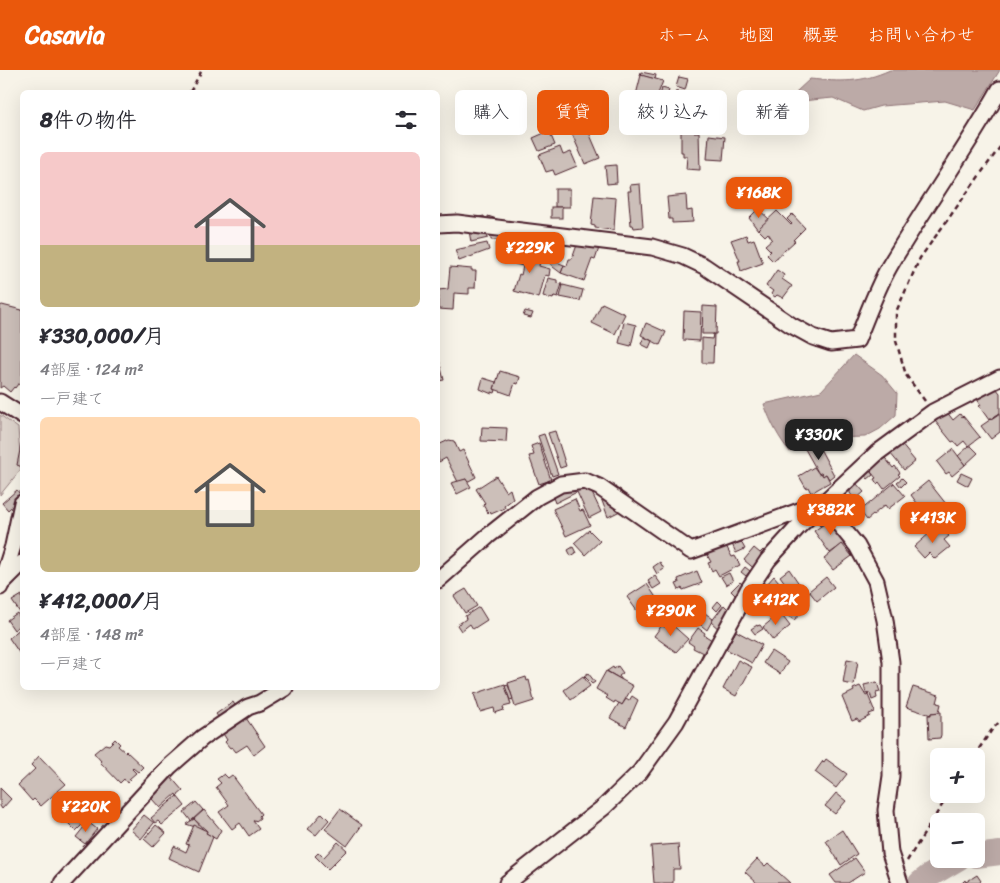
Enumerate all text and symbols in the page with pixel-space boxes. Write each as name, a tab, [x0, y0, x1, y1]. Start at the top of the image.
text: Casavia	[25, 14, 105, 56]
text: ホーム	[658, 19, 711, 51]
text: 地図	[739, 19, 775, 51]
text: 概要	[803, 19, 839, 51]
text: お問い合わせ	[867, 19, 975, 51]
chip: 購入	[455, 90, 527, 135]
chip: 賃貸	[537, 90, 609, 135]
chip: 絞り込み	[619, 90, 727, 135]
chip: 新着	[737, 90, 809, 135]
text: 8件の物件	[40, 101, 137, 139]
icon: filters	[392, 106, 420, 134]
pin: ¥168K	[724, 176, 794, 219]
text: ¥168K	[737, 178, 781, 207]
icon: home	[185, 185, 275, 275]
pin: ¥229K	[495, 232, 565, 274]
text: ¥229K	[507, 233, 553, 262]
text: ¥330,000/月	[40, 317, 165, 355]
text: 4部屋 · 124 m²	[40, 355, 143, 384]
text: 一戸建て	[40, 384, 104, 413]
pin: ¥330K	[784, 418, 854, 461]
text: ¥330K	[796, 420, 842, 449]
icon: home	[185, 450, 275, 540]
pin: ¥382K	[796, 494, 866, 536]
text: ¥382K	[808, 495, 854, 524]
pin: ¥413K	[898, 502, 968, 544]
text: ¥413K	[911, 503, 955, 532]
text: ¥412,000/月	[40, 582, 163, 620]
pin: ¥412K	[741, 584, 811, 626]
text: ¥412K	[754, 585, 798, 614]
pin: ¥290K	[636, 594, 706, 637]
text: ¥290K	[647, 596, 695, 625]
text: 4部屋 · 148 m²	[40, 620, 144, 649]
text: 一戸建て	[40, 649, 104, 678]
map controls	[930, 748, 985, 868]
button: +	[930, 748, 985, 803]
pin: ¥220K	[51, 790, 121, 833]
text: ¥220K	[62, 792, 110, 821]
button: −	[930, 813, 985, 868]

